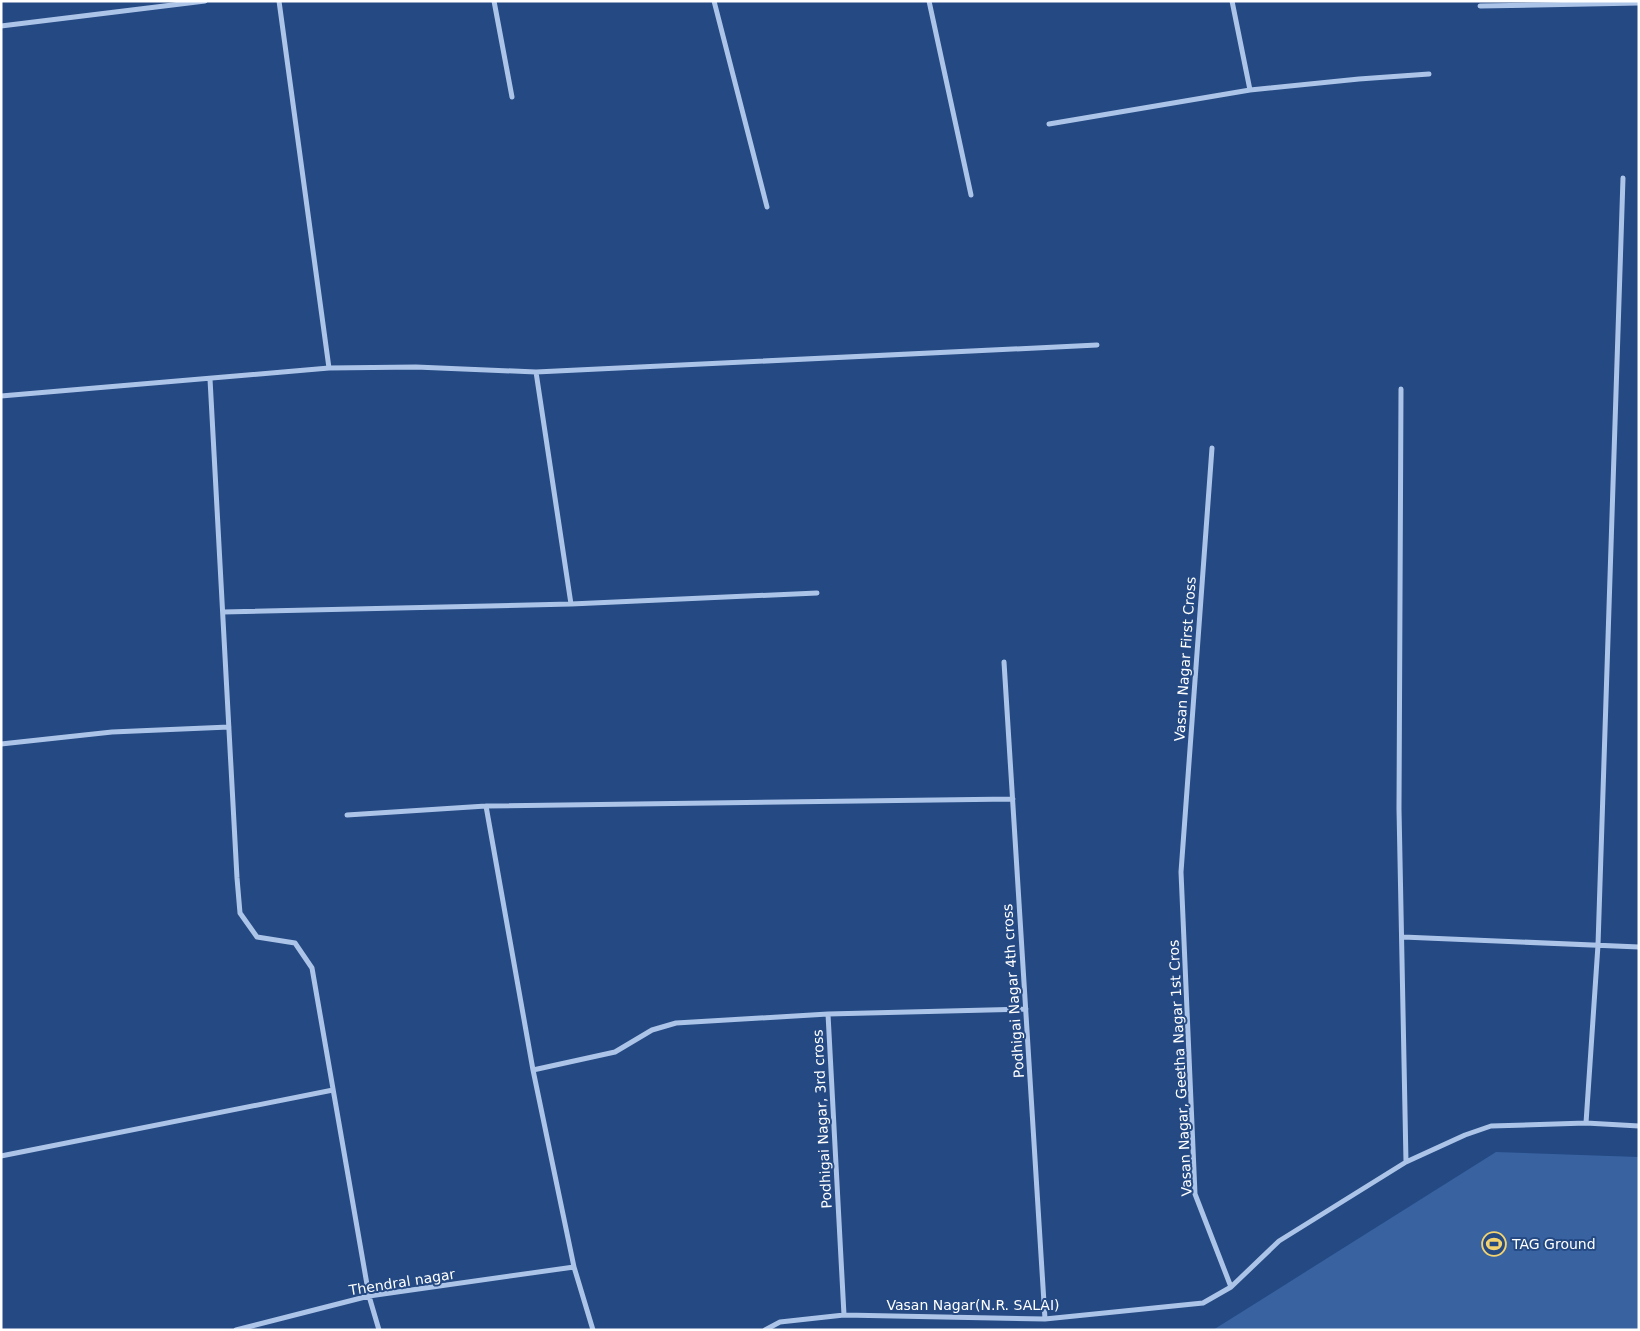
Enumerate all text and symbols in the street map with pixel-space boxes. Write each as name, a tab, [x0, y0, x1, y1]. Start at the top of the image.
street label: Vasan Nagar First Cross	[1171, 576, 1199, 742]
street label: Podhigai Nagar 4th cross	[999, 903, 1027, 1079]
street label: Vasan Nagar, Geetha Nagar 1st Cros	[1165, 939, 1195, 1197]
street label: Podhigai Nagar, 3rd cross	[809, 1029, 835, 1209]
sports icon: TAG Ground	[1481, 1231, 1507, 1257]
place label: TAG Ground	[1511, 1236, 1596, 1252]
street label: Thendral nagar	[347, 1266, 456, 1298]
street label: Vasan Nagar(N.R. SALAI)	[886, 1297, 1060, 1313]

